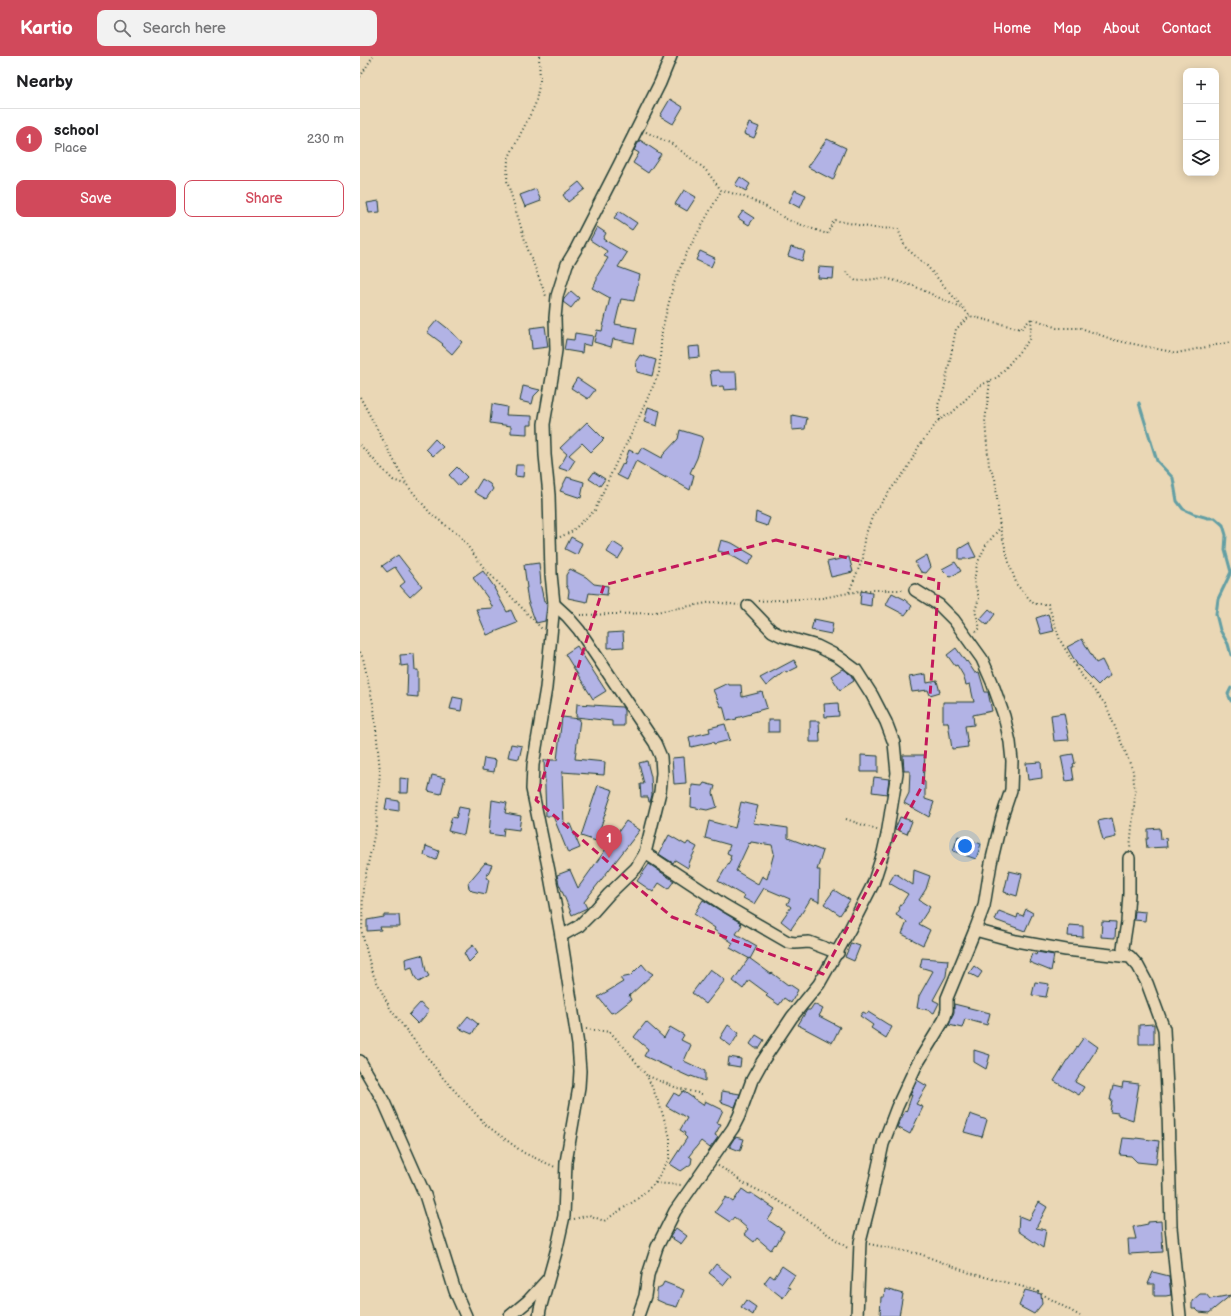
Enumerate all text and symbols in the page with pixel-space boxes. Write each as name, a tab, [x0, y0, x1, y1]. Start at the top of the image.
search box	[97, 10, 377, 46]
text: Kartio	[20, 17, 73, 40]
icon: search	[111, 17, 133, 39]
text: Search here	[143, 19, 226, 38]
text: Home	[993, 20, 1031, 37]
text: Map	[1053, 20, 1081, 37]
text: About	[1103, 20, 1140, 37]
text: Contact	[1162, 20, 1211, 37]
map controls	[1183, 68, 1219, 176]
button: +	[1183, 68, 1219, 104]
text: Nearby	[16, 72, 73, 92]
button: −	[1183, 104, 1219, 140]
text: school	[54, 121, 99, 140]
text: 1	[26, 131, 32, 147]
text: 230 m	[307, 131, 344, 147]
text: Place	[54, 140, 87, 156]
button: layers	[1183, 140, 1219, 176]
button: Save	[16, 180, 176, 217]
button: Share	[184, 180, 344, 217]
pin: 1	[596, 825, 622, 858]
your location	[955, 836, 975, 856]

